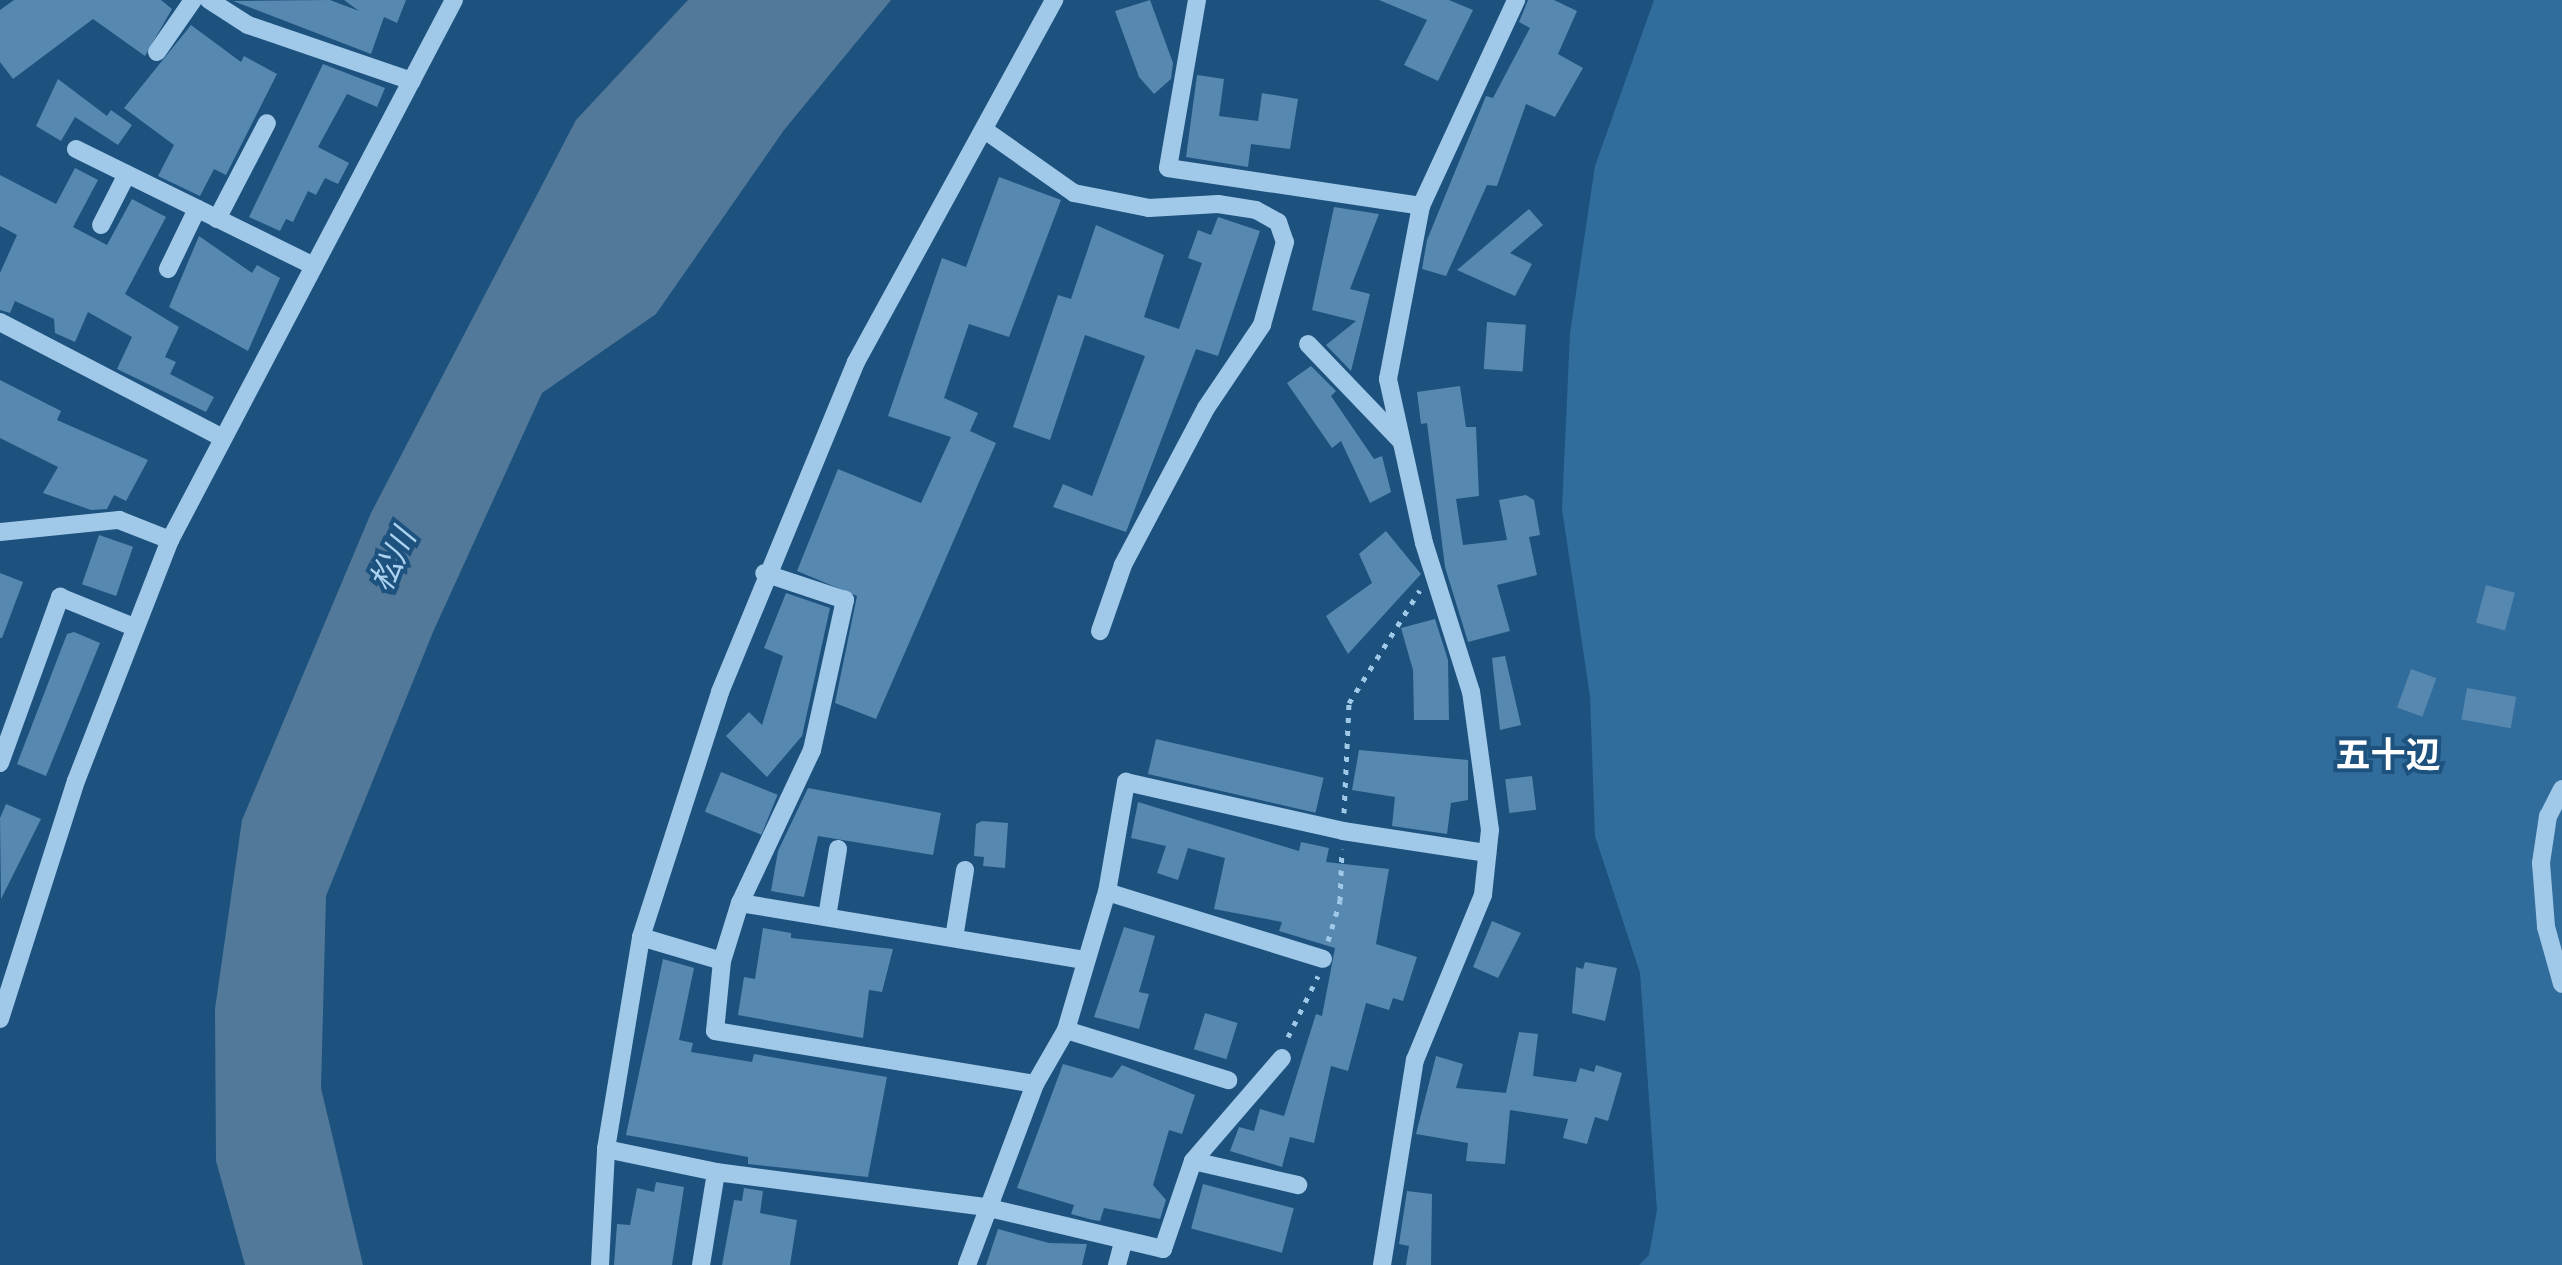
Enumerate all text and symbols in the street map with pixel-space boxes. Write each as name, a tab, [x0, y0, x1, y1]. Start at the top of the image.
water label: 松川	[362, 523, 424, 597]
district label: 五十辺	[2336, 734, 2440, 776]

